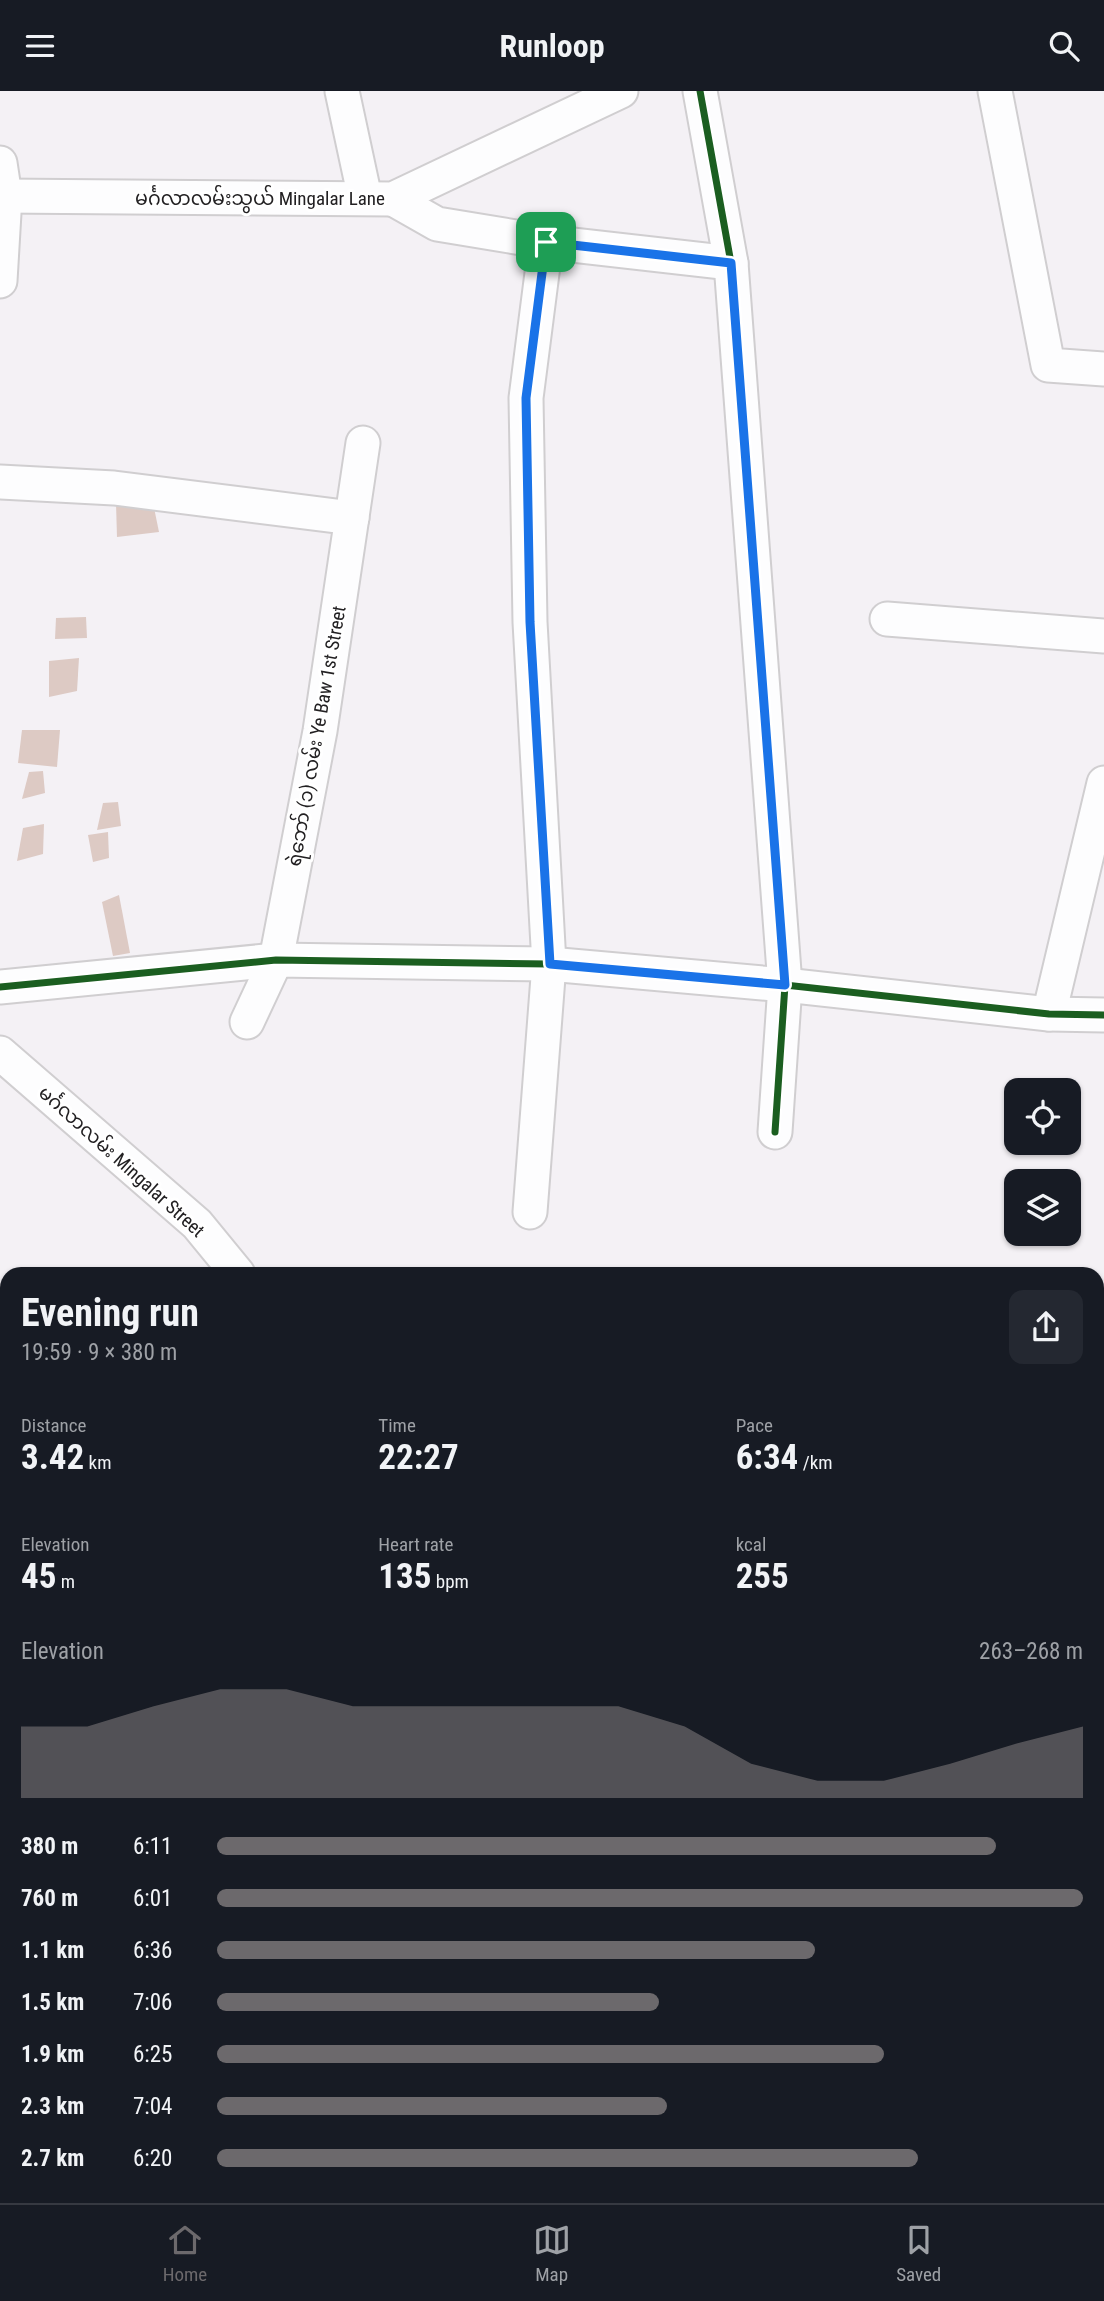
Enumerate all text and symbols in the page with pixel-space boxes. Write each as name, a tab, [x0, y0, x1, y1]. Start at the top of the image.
icon: menu	[21, 27, 59, 65]
text: Runloop	[500, 27, 604, 65]
icon: search	[1045, 27, 1083, 65]
street label: မင်္ဂလာလမ်းသွယ် Mingalar Lane	[135, 184, 385, 214]
pin	[516, 212, 576, 272]
icon: arrive	[527, 223, 565, 261]
street label: ရဲဘော် (၁) လမ်း Ye Baw 1st Street	[279, 604, 355, 869]
map controls	[1004, 1078, 1081, 1246]
button: locate	[1004, 1078, 1081, 1155]
street label: မင်္ဂလာလမ်း Mingalar Street	[34, 1079, 211, 1242]
button: layers	[1004, 1169, 1081, 1246]
button: share	[1009, 1290, 1083, 1364]
text: Evening run	[21, 1291, 199, 1335]
text: 19:59 · 9 × 380 m	[21, 1339, 177, 1366]
text: Distance	[21, 1414, 86, 1437]
text: Time	[378, 1414, 416, 1437]
text: Pace	[736, 1414, 773, 1437]
text: 3.42	[21, 1437, 84, 1478]
text: 22:27	[378, 1437, 459, 1478]
text: 6:34	[736, 1437, 798, 1478]
text: km	[84, 1451, 111, 1474]
text: /km	[798, 1451, 833, 1474]
text: Elevation	[21, 1533, 89, 1556]
text: Heart rate	[378, 1533, 453, 1556]
text: kcal	[736, 1533, 766, 1556]
text: 45	[21, 1556, 56, 1597]
text: 135	[378, 1556, 431, 1597]
text: 255	[736, 1556, 789, 1597]
text: m	[56, 1570, 75, 1593]
text: bpm	[431, 1570, 469, 1593]
text: Elevation	[21, 1638, 104, 1665]
text: 263–268 m	[979, 1638, 1083, 1665]
text: 380 m	[21, 1833, 78, 1860]
text: 6:11	[133, 1833, 172, 1860]
text: 760 m	[21, 1885, 78, 1912]
text: 6:01	[133, 1885, 172, 1912]
text: 1.1 km	[21, 1937, 84, 1964]
text: 6:36	[133, 1937, 172, 1964]
text: 1.5 km	[21, 1989, 84, 2016]
text: 7:06	[133, 1989, 172, 2016]
text: 1.9 km	[21, 2041, 84, 2068]
text: 6:25	[133, 2041, 172, 2068]
text: 2.3 km	[21, 2093, 84, 2120]
text: 7:04	[133, 2093, 172, 2120]
text: 2.7 km	[21, 2145, 84, 2172]
text: 6:20	[133, 2145, 172, 2172]
tab: Home	[163, 2221, 207, 2286]
tab: Map	[533, 2221, 571, 2286]
tab: Saved	[896, 2221, 941, 2286]

